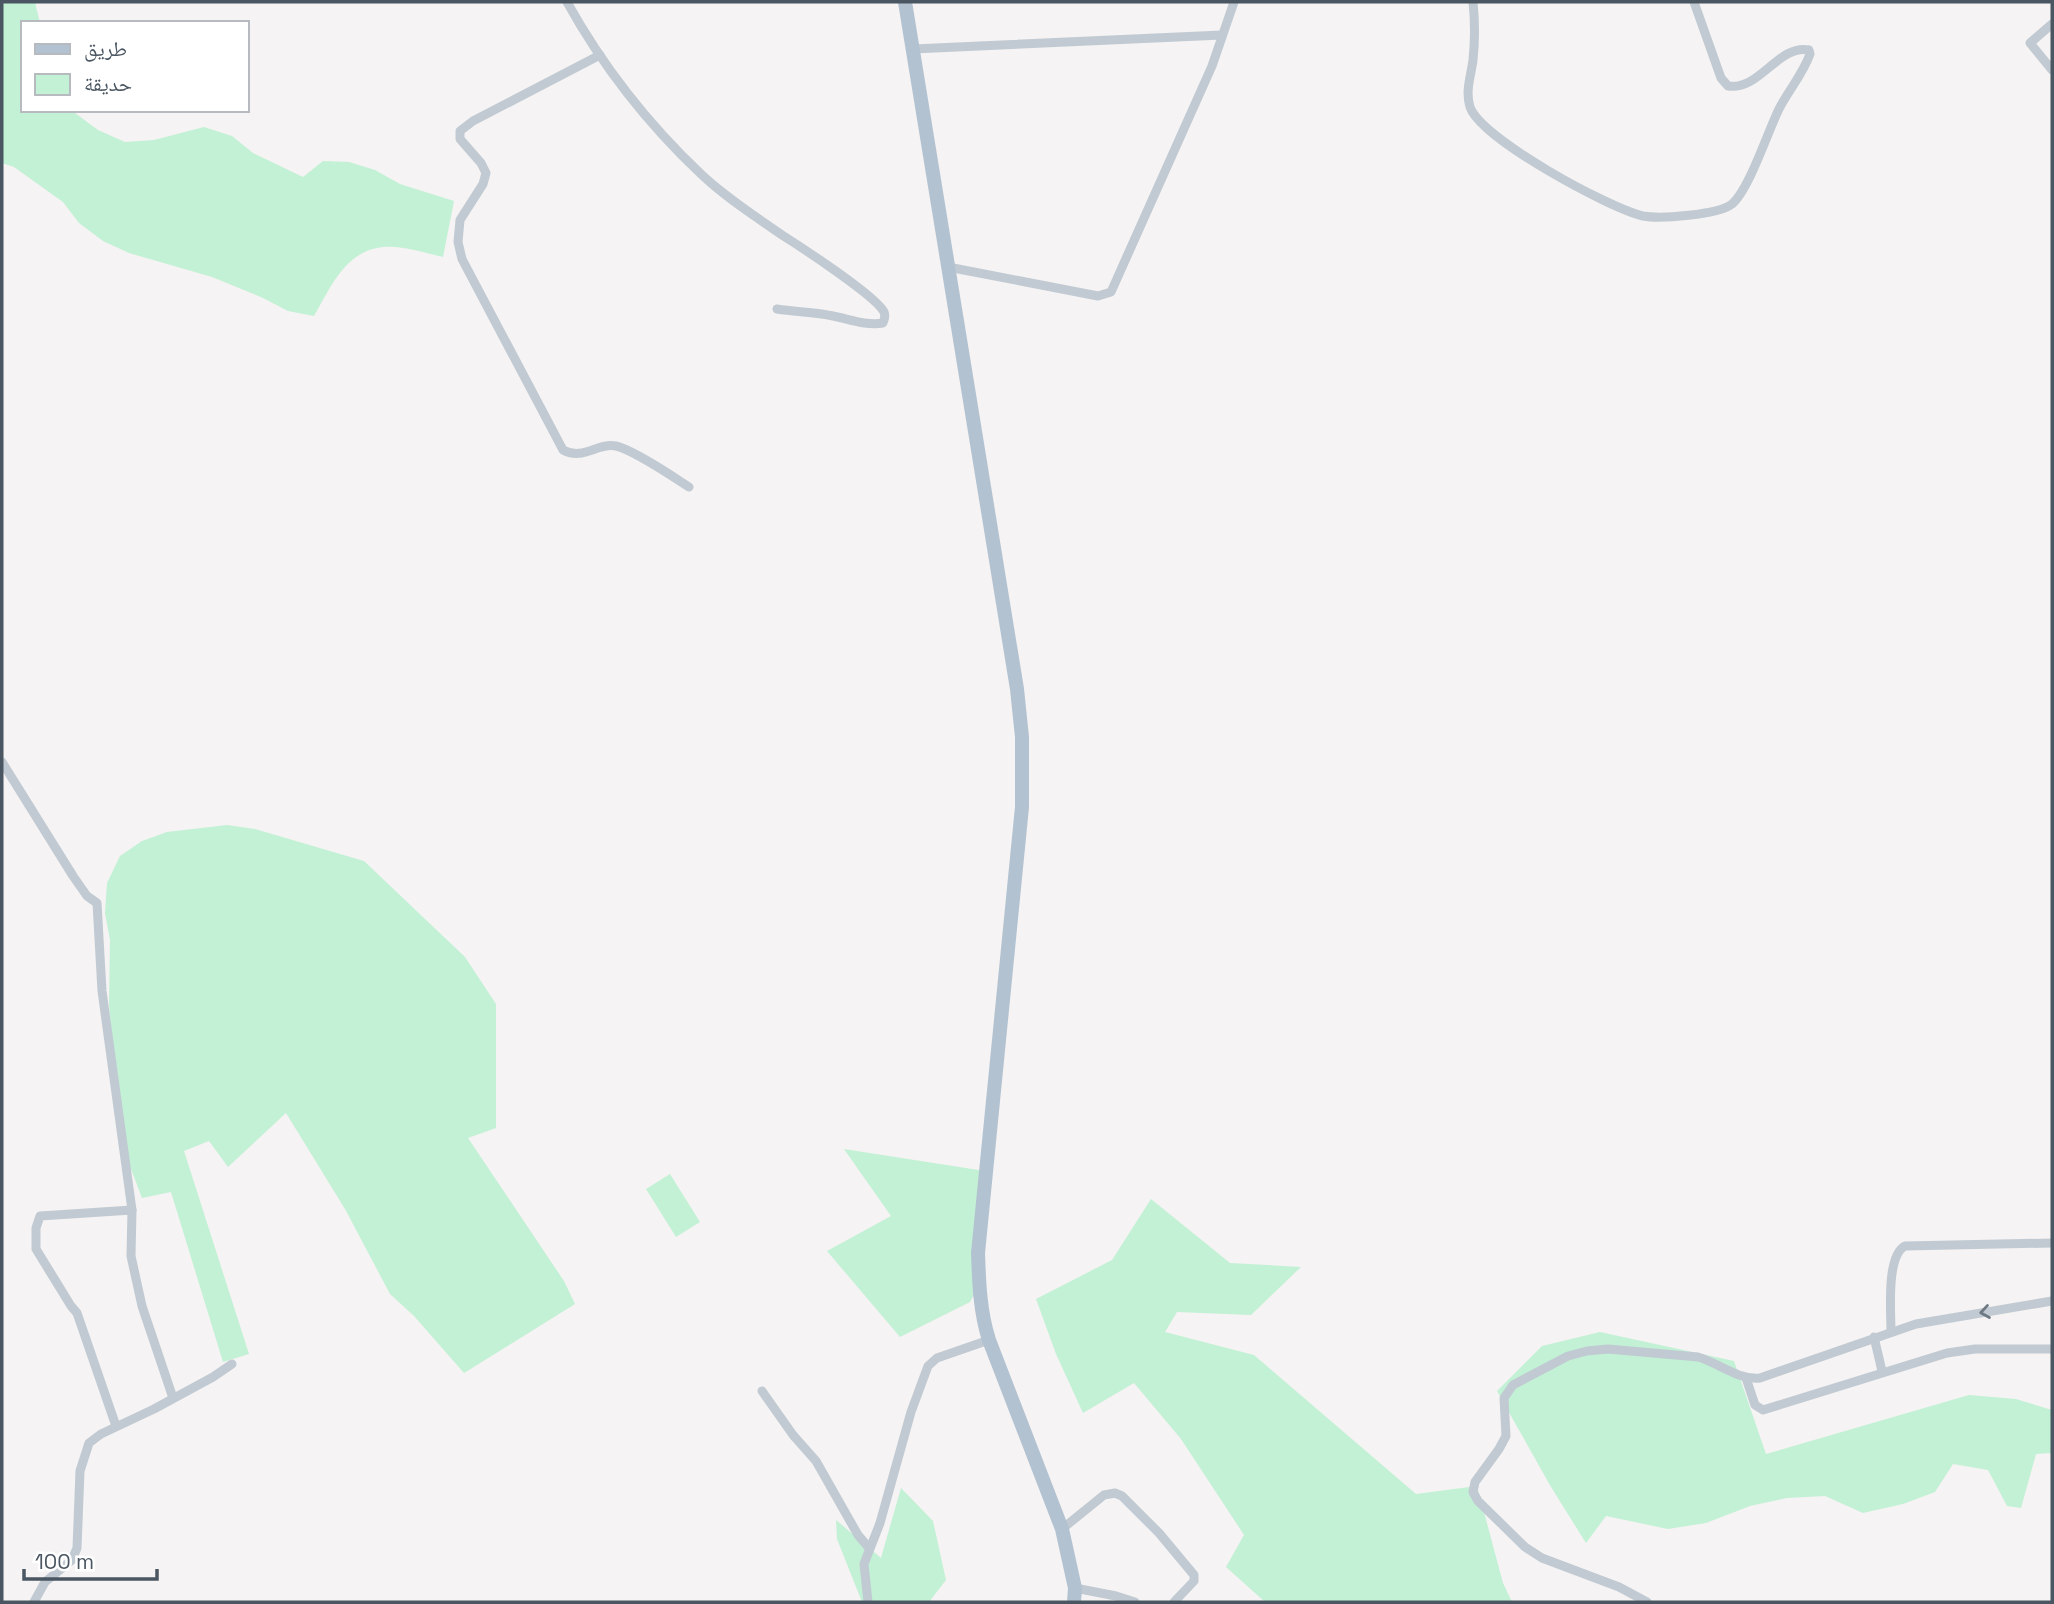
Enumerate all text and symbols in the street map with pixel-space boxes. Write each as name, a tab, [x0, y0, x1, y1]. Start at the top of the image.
legend	[21, 21, 248, 112]
text: طريق	[84, 35, 127, 62]
text: حديقة	[84, 70, 132, 97]
one-way arrow	[1979, 1304, 1991, 1319]
scale bar	[24, 1538, 158, 1582]
text: 100 m	[35, 1548, 94, 1575]

